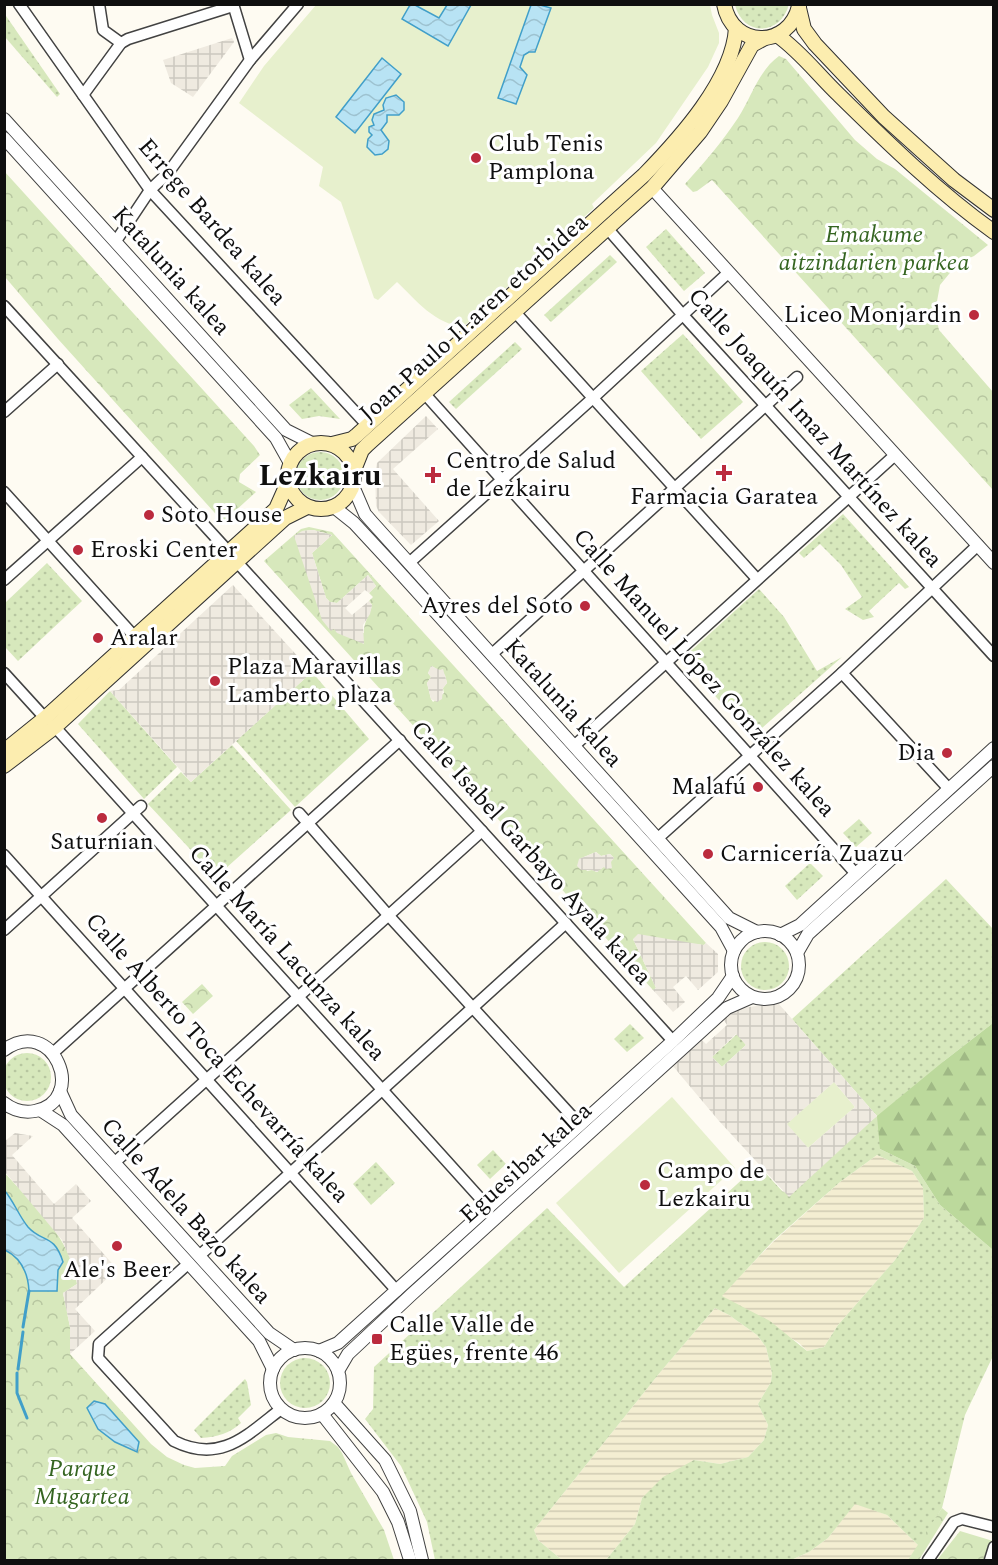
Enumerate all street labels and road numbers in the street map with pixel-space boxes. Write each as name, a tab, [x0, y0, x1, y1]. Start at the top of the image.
street label: Errege Bardea kalea	[129, 130, 295, 314]
street label: Katalunia kalea	[103, 198, 239, 344]
street label: Joan Paulo II.aren etorbidea	[351, 205, 597, 431]
street label: Calle Joaquín Imaz Martínez kalea	[679, 280, 951, 576]
street label: Calle Manuel López González kalea	[564, 520, 844, 826]
street label: Katalunia kalea	[495, 630, 631, 776]
street label: Calle Isabel Garbayo Ayala kalea	[402, 712, 660, 994]
street label: Calle María Lacunza kalea	[180, 837, 394, 1069]
street label: Calle Alberto Toca Echevarría kalea	[76, 905, 358, 1212]
street label: Eguesibar kalea	[452, 1093, 601, 1232]
street label: Calle Adela Bazo kalea	[92, 1109, 280, 1313]

